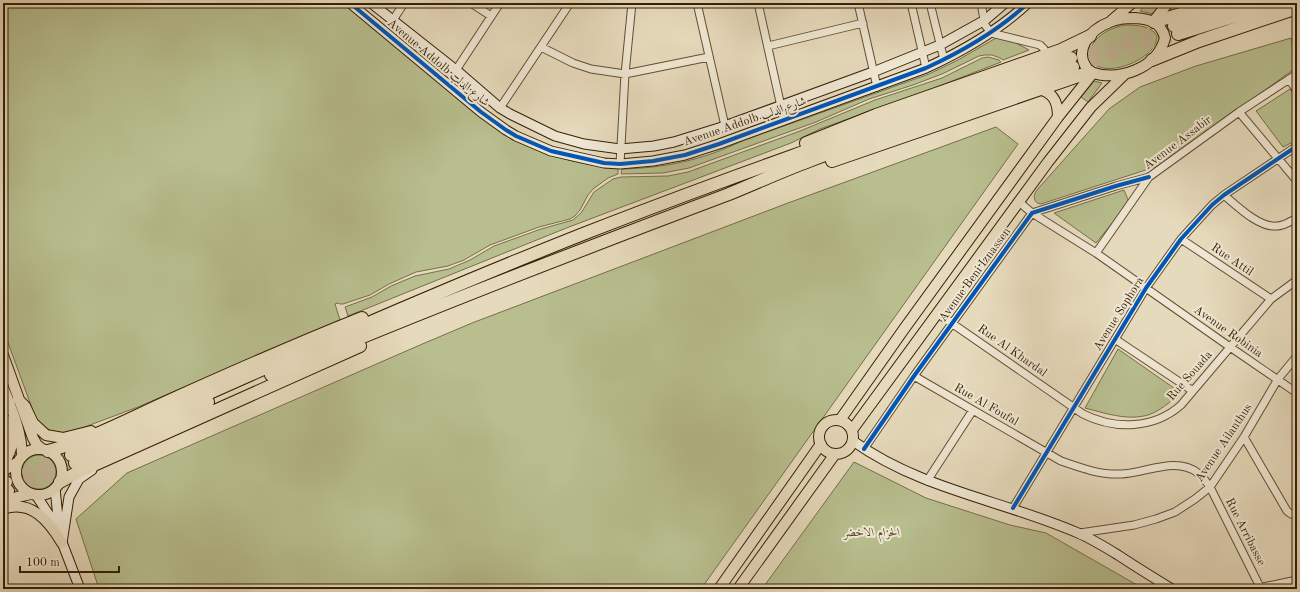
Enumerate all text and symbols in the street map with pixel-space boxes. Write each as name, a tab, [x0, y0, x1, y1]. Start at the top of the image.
street label: Avenue Addolb شارع الدلب	[382, 17, 491, 112]
street label: Avenue Addolb شارع الدلب	[682, 95, 809, 152]
street label: Avenue Assabir	[1142, 114, 1214, 172]
street label: Avenue Beni Iznassen	[937, 225, 1013, 324]
street label: Rue Attil	[1209, 242, 1255, 278]
street label: Avenue Sophora	[1092, 275, 1146, 353]
street label: Avenue Robinia	[1191, 304, 1265, 360]
street label: Rue Al Khardal	[975, 323, 1049, 379]
street label: Rue Souada	[1165, 349, 1215, 403]
street label: Rue Al Foufal	[952, 382, 1020, 428]
street label: Avenue Ailanthus	[1193, 402, 1255, 484]
street label: Rue Arribasse	[1223, 496, 1267, 568]
park label: الحزام الاخضر	[843, 527, 900, 543]
scale bar	[20, 548, 119, 574]
text: 100 m	[26, 557, 60, 569]

